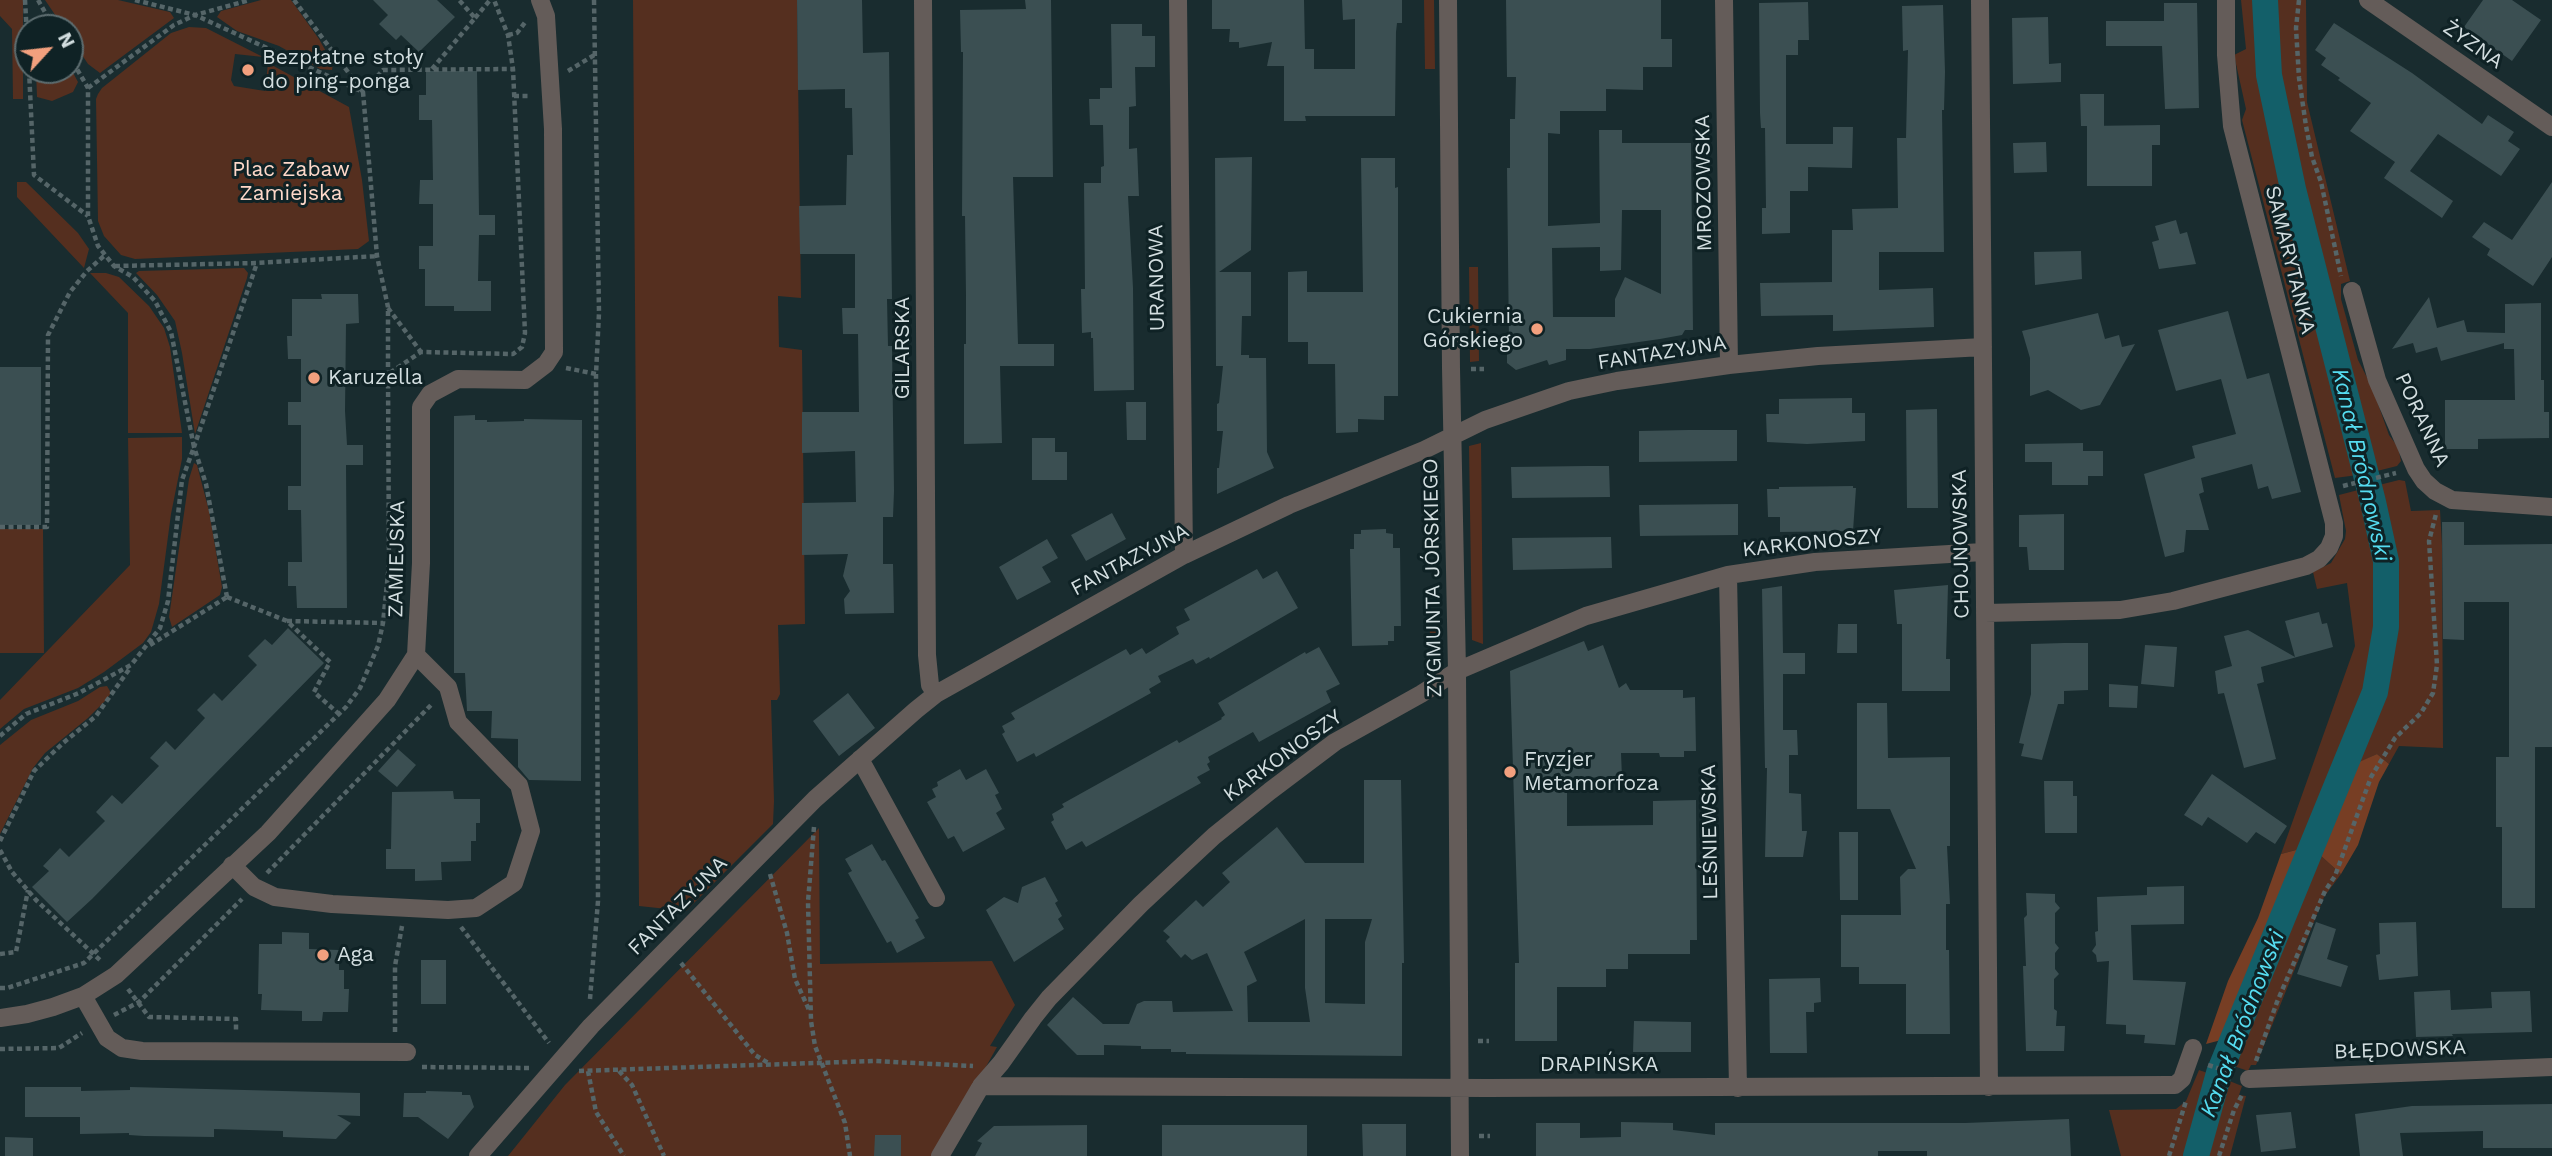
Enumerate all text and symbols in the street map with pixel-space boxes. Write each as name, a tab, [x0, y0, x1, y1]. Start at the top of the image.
north arrow	[14, 14, 84, 84]
street label: ŻYZNA	[2438, 15, 2508, 75]
text: N	[53, 29, 80, 52]
place label: Bezpłatne stoły do ping-ponga	[262, 45, 424, 95]
marker: Bezpłatne stoły do ping-ponga	[240, 62, 256, 78]
street label: MROZOWSKA	[1690, 114, 1718, 252]
park label: Plac Zabaw Zamiejska	[232, 157, 350, 207]
street label: SAMARYTANKA	[2259, 183, 2321, 337]
street label: URANOWA	[1143, 224, 1171, 332]
street label: GILARSKA	[890, 297, 916, 399]
place label: Cukiernia Górskiego	[1423, 304, 1523, 354]
marker: Cukiernia Górskiego	[1529, 321, 1545, 337]
street label: FANTAZYJNA	[1596, 330, 1728, 376]
place label: Karuzella	[328, 365, 423, 391]
water label: Kanał Bródnowski	[2325, 366, 2397, 564]
street label: PORANNA	[2389, 369, 2455, 471]
marker: Karuzella	[306, 370, 322, 386]
street label: ZYGMUNTA JÓRSKIEGO	[1418, 458, 1448, 698]
street label: CHOJNOWSKA	[1947, 469, 1975, 619]
street label: ZAMIEJSKA	[383, 500, 411, 618]
street label: FANTAZYJNA	[1067, 518, 1193, 602]
street label: KARKONOSZY	[1741, 523, 1883, 563]
street label: KARKONOSZY	[1219, 705, 1347, 807]
place label: Fryzjer Metamorfoza	[1524, 747, 1659, 797]
marker: Fryzjer Metamorfoza	[1502, 764, 1518, 780]
street label: LEŚNIEWSKA	[1696, 764, 1724, 900]
street label: FANTAZYJNA	[623, 851, 733, 961]
water label: Kanał Bródnowski	[2195, 927, 2291, 1121]
place label: Aga	[337, 942, 374, 968]
marker: Aga	[315, 947, 331, 963]
street label: BŁĘDOWSKA	[2334, 1035, 2466, 1065]
street label: DRAPIŃSKA	[1540, 1052, 1658, 1078]

